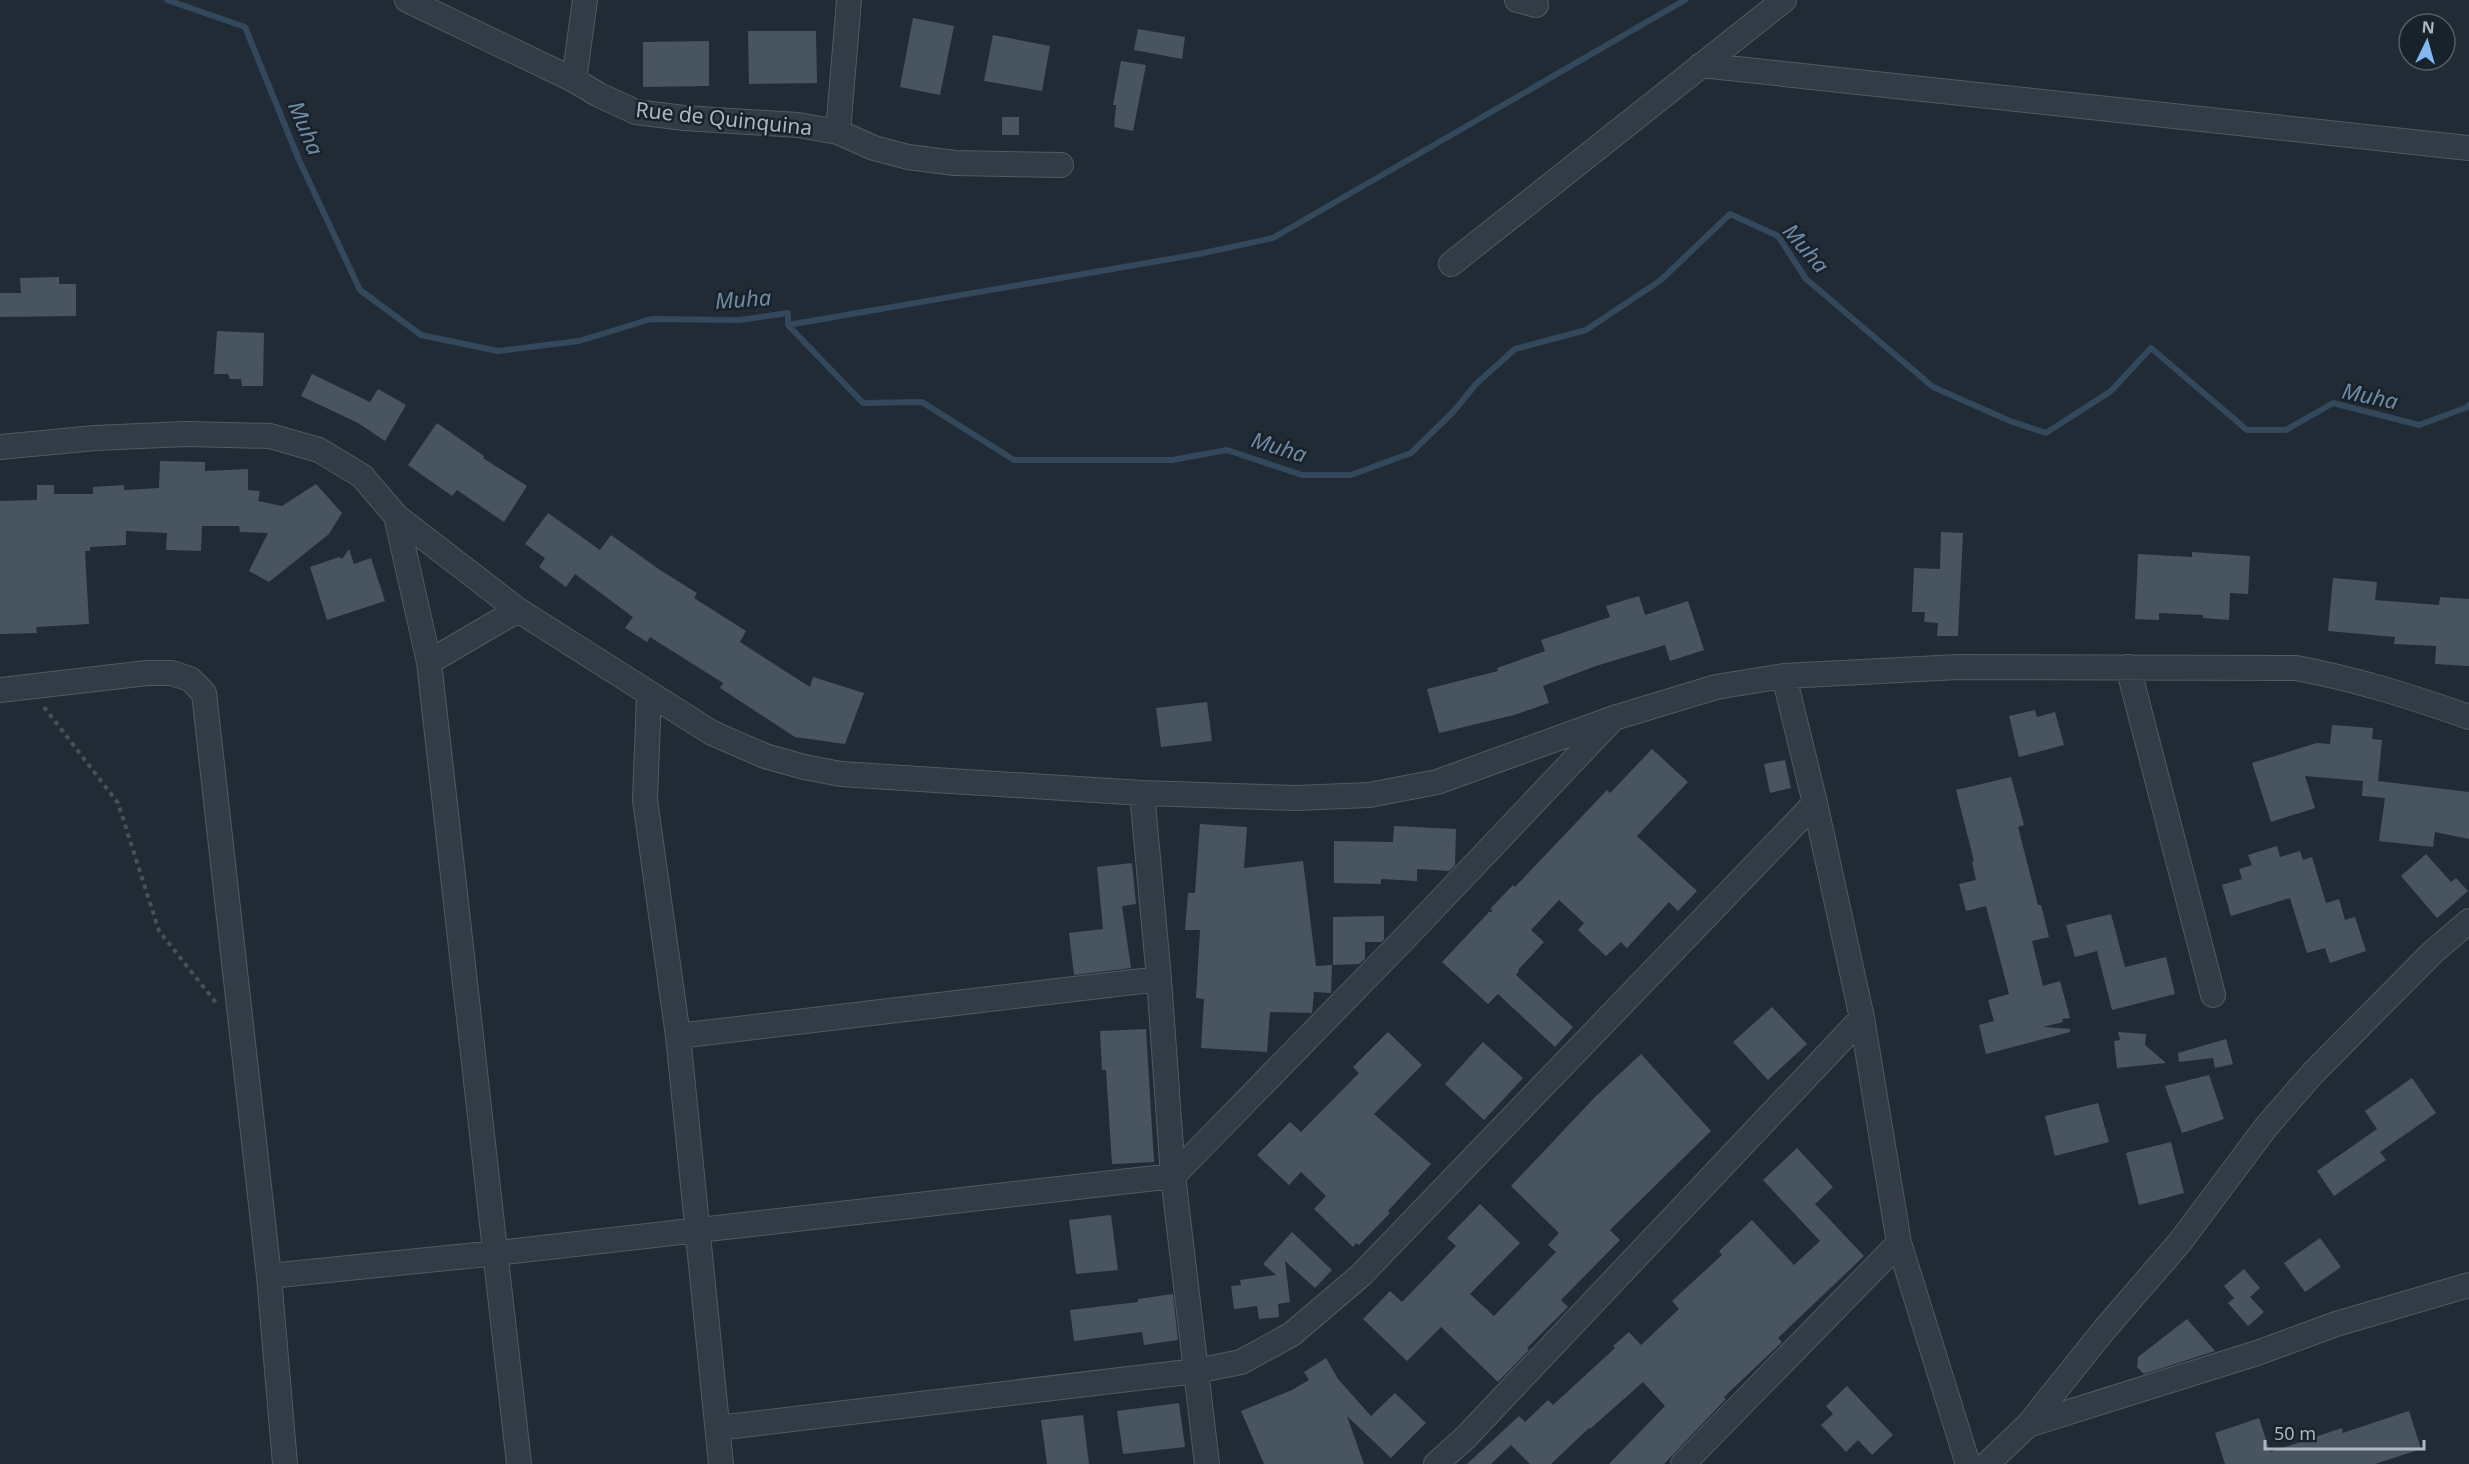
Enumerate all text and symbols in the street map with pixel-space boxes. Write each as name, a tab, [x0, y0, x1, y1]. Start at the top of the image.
north arrow	[2397, 12, 2457, 72]
text: N	[2421, 16, 2436, 39]
street label: Rue de Quinquina	[634, 95, 814, 141]
water label: Muha	[282, 96, 332, 160]
water label: Muha	[1777, 216, 1837, 279]
water label: Muha	[714, 281, 773, 315]
water label: Muha	[2339, 374, 2401, 416]
water label: Muha	[1248, 423, 1311, 469]
scale bar	[2265, 1413, 2424, 1451]
text: 50 m	[2274, 1421, 2316, 1445]

